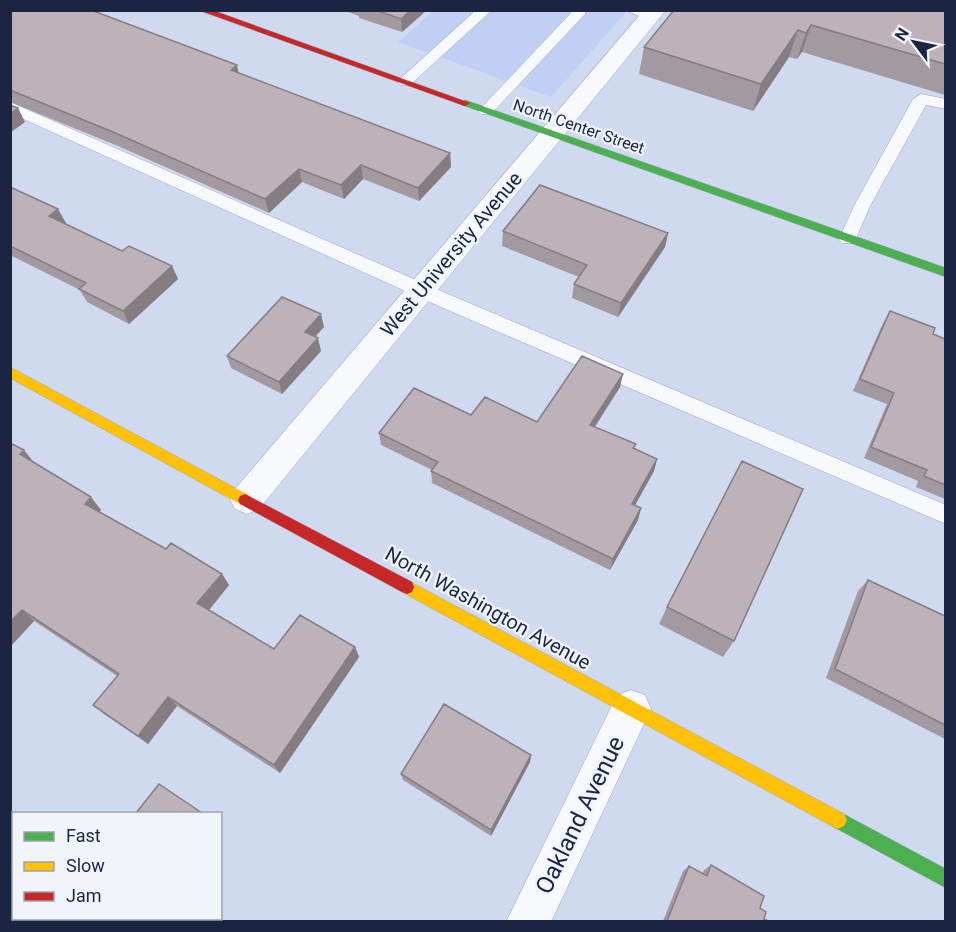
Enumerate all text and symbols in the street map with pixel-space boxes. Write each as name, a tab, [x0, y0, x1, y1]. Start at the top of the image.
north arrow	[884, 12, 944, 72]
text: N	[891, 24, 913, 44]
street label: North Center Street	[511, 95, 647, 158]
street label: West University Avenue	[375, 167, 527, 341]
street label: North Washington Avenue	[381, 541, 595, 675]
street label: Oakland Avenue	[530, 732, 630, 898]
legend	[12, 812, 222, 920]
text: Fast	[66, 825, 101, 846]
text: Slow	[66, 855, 105, 876]
text: Jam	[66, 885, 102, 906]

